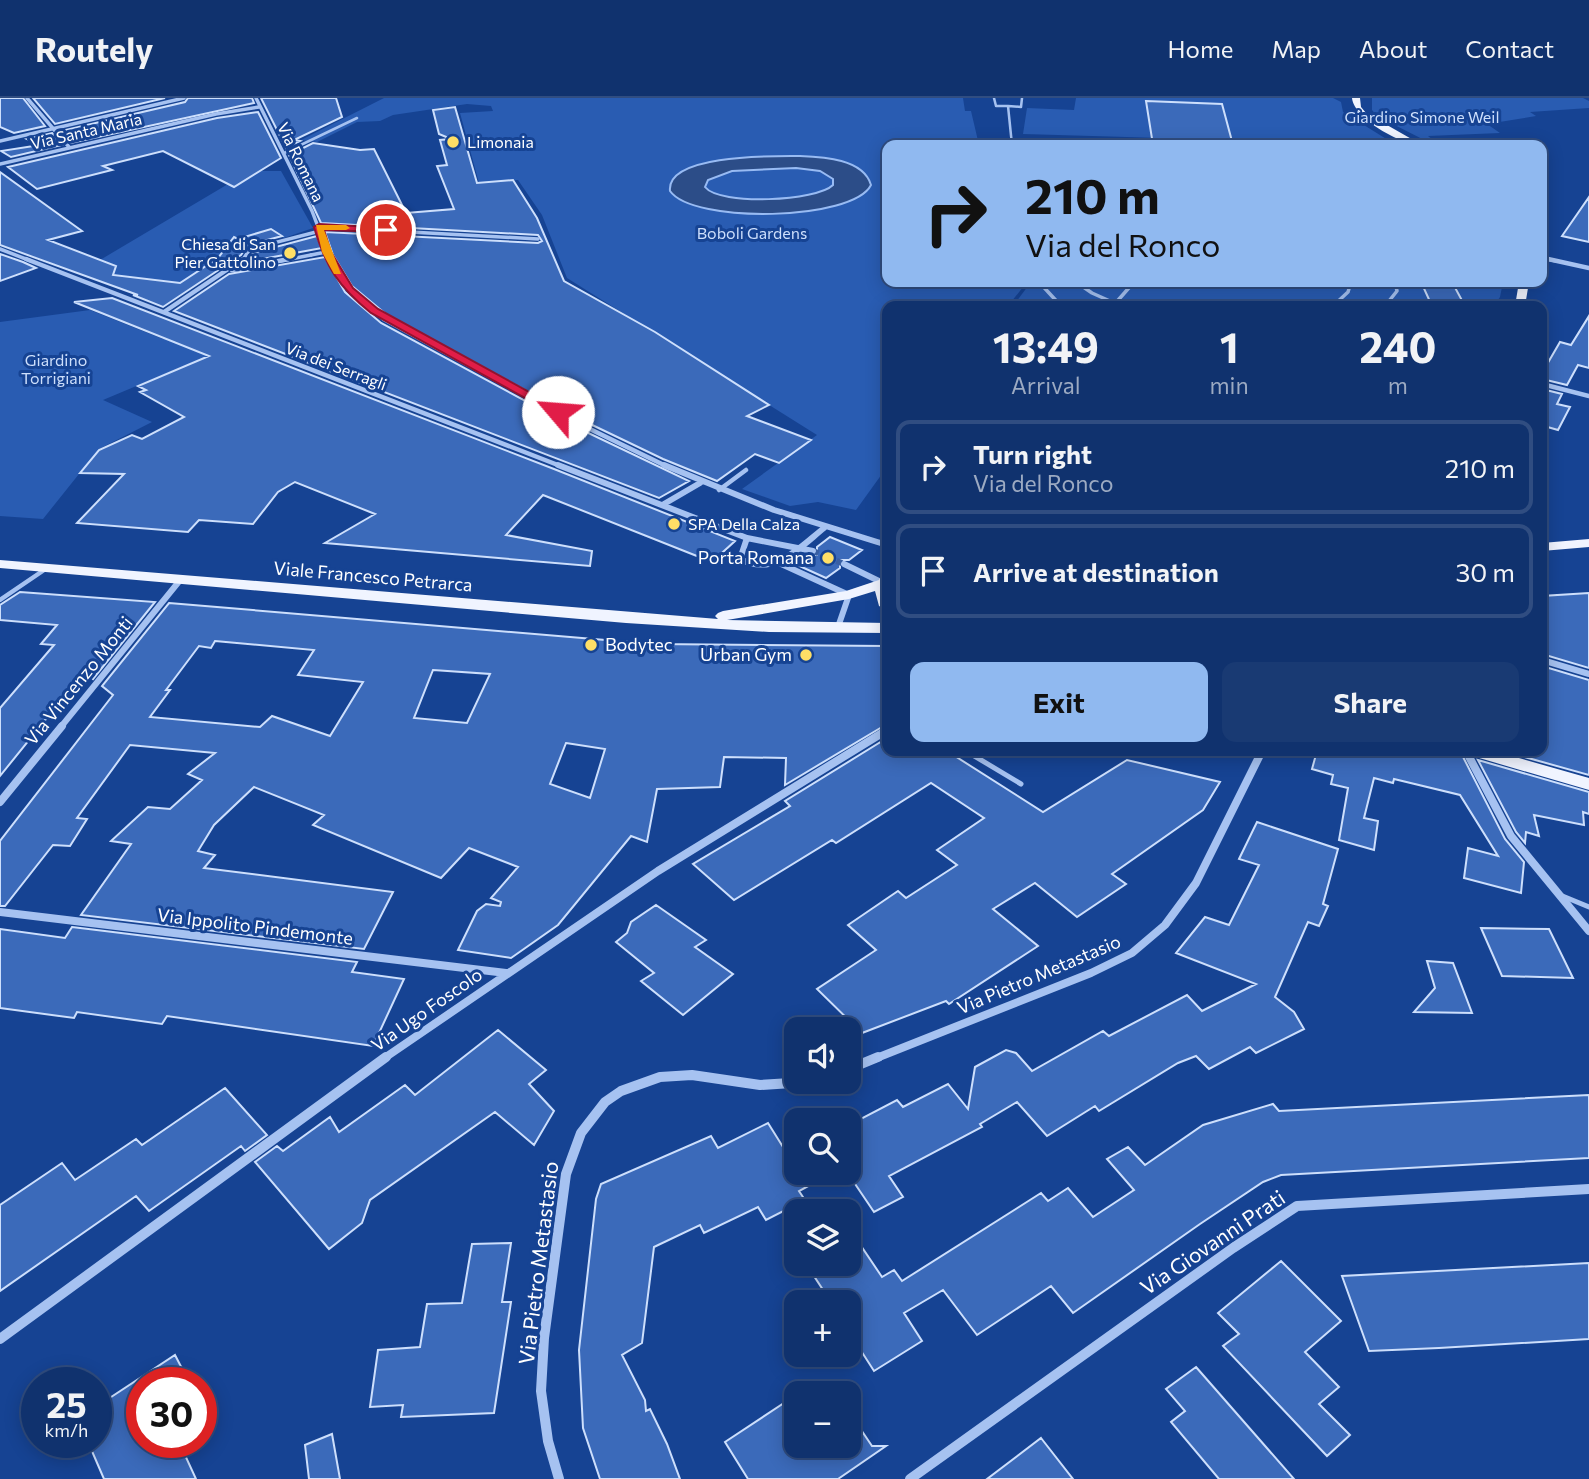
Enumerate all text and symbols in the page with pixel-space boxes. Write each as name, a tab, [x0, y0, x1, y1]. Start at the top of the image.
text: Routely	[35, 28, 153, 69]
text: Home	[1168, 34, 1234, 63]
text: Map	[1272, 34, 1321, 63]
text: About	[1359, 34, 1427, 63]
text: Contact	[1465, 34, 1554, 63]
park label: Giardino Simone Weil	[1345, 107, 1499, 126]
street label: Via Santa Maria	[28, 108, 143, 153]
street label: Via Romana	[274, 119, 329, 205]
place label: Limonaia	[467, 132, 534, 151]
marker: Limonaia	[445, 134, 461, 150]
text: 210 m	[1025, 164, 1160, 224]
icon: right	[910, 168, 1001, 259]
pin	[356, 200, 416, 260]
icon: arrive	[367, 211, 405, 249]
park label: Boboli Gardens	[697, 223, 807, 242]
text: Via del Ronco	[1025, 224, 1220, 264]
place label: Chiesa di San Pier Gattolino	[174, 234, 276, 271]
marker: Chiesa di San Pier Gattolino	[282, 245, 298, 261]
text: 13:49	[993, 320, 1099, 372]
text: 1	[1220, 320, 1239, 372]
text: 240	[1359, 320, 1436, 372]
street label: Via dei Serragli	[283, 337, 390, 394]
park label: Giardino Torrigiani	[21, 350, 91, 387]
text: Arrival	[1011, 371, 1081, 399]
text: min	[1210, 371, 1249, 399]
text: m	[1388, 371, 1408, 399]
position arrow	[521, 375, 595, 449]
text: Turn right	[973, 438, 1092, 469]
icon: right	[914, 448, 952, 486]
text: 210 m	[1445, 452, 1515, 483]
text: Via del Ronco	[973, 469, 1114, 497]
place label: SPA Della Calza	[688, 514, 800, 533]
marker: SPA Della Calza	[666, 516, 682, 532]
place label: Porta Romana	[698, 546, 814, 568]
marker: Porta Romana	[820, 550, 836, 566]
icon: arrive	[914, 552, 952, 590]
street label: Viale Francesco Petrarca	[273, 556, 474, 596]
text: Arrive at destination	[973, 556, 1219, 587]
text: 30 m	[1456, 556, 1515, 587]
street label: Via Vincenzo Monti	[20, 612, 137, 749]
place label: Bodytec	[605, 633, 673, 655]
marker: Bodytec	[583, 637, 599, 653]
place label: Urban Gym	[700, 643, 792, 665]
marker: Urban Gym	[798, 647, 814, 663]
button: Exit	[910, 662, 1208, 742]
button: Share	[1222, 662, 1519, 742]
street label: Via Ippolito Pindemonte	[156, 903, 354, 949]
street label: Via Pietro Metastasio	[954, 930, 1124, 1018]
street label: Via Ugo Foscolo	[367, 963, 486, 1056]
map controls	[784, 1017, 861, 1458]
button: sound	[784, 1017, 861, 1094]
button: search	[784, 1108, 861, 1185]
street label: Via Pietro Metastasio	[513, 1160, 562, 1366]
street label: Via Giovanni Prati	[1135, 1184, 1289, 1299]
button: layers	[784, 1199, 861, 1276]
button: +	[784, 1290, 861, 1367]
speed limit sign: 30	[126, 1367, 217, 1458]
button: −	[784, 1381, 861, 1458]
text: 25	[46, 1382, 87, 1425]
text: km/h	[45, 1419, 88, 1441]

